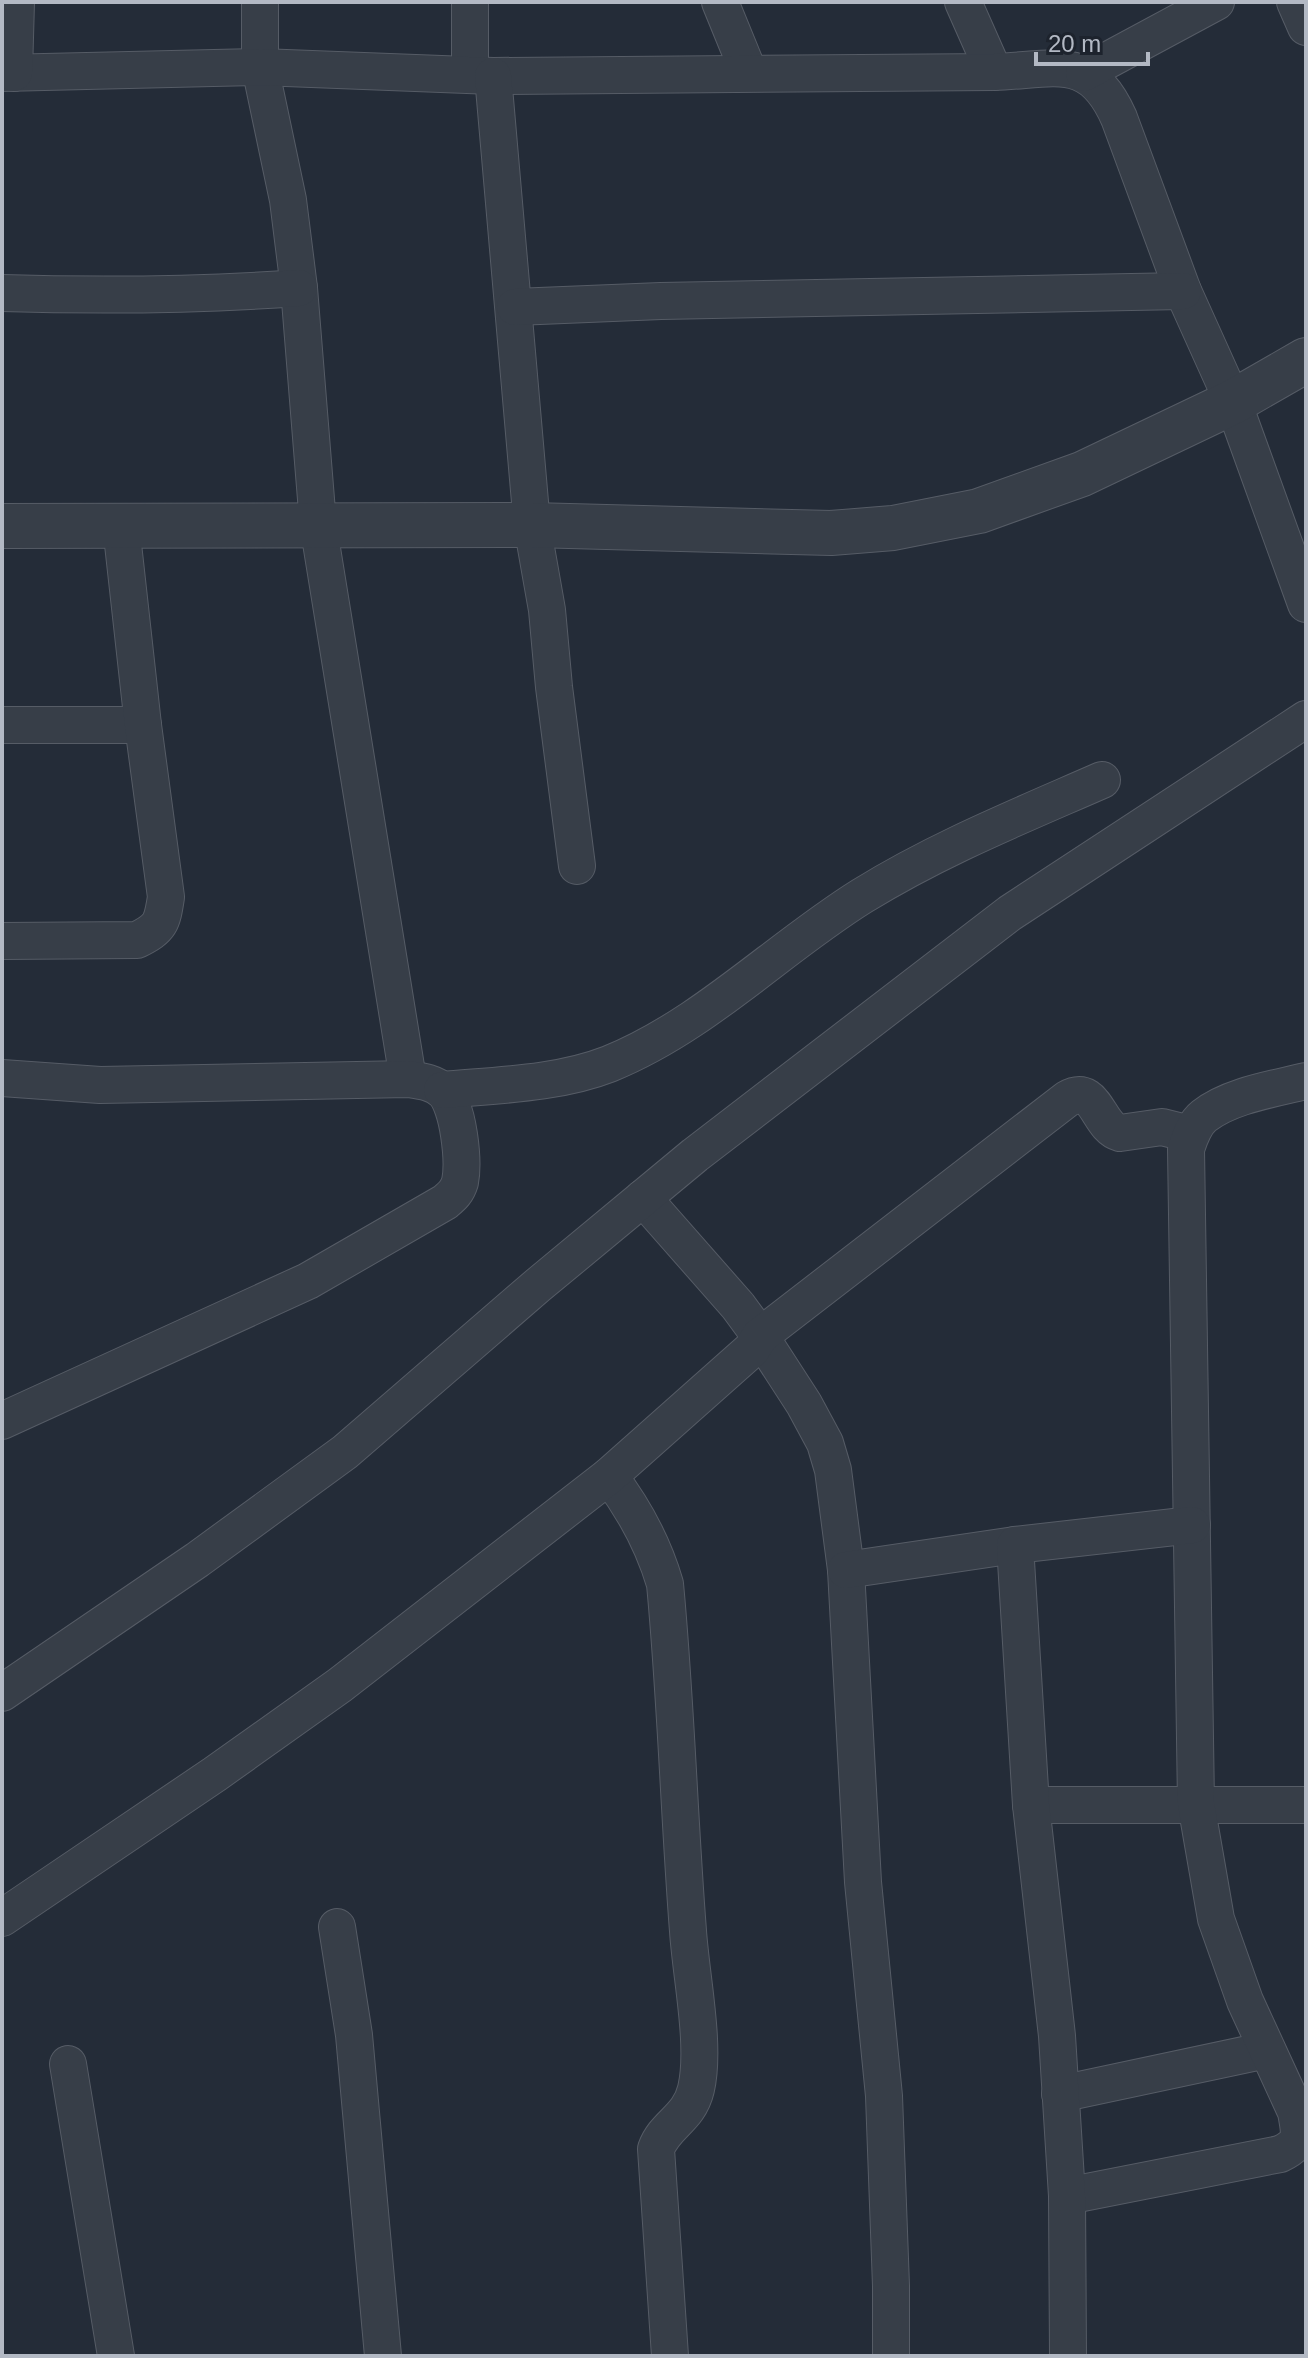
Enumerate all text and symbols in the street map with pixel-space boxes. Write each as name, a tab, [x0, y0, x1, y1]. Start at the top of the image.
scale bar	[1036, 16, 1148, 66]
text: 20 m	[1048, 30, 1101, 57]

